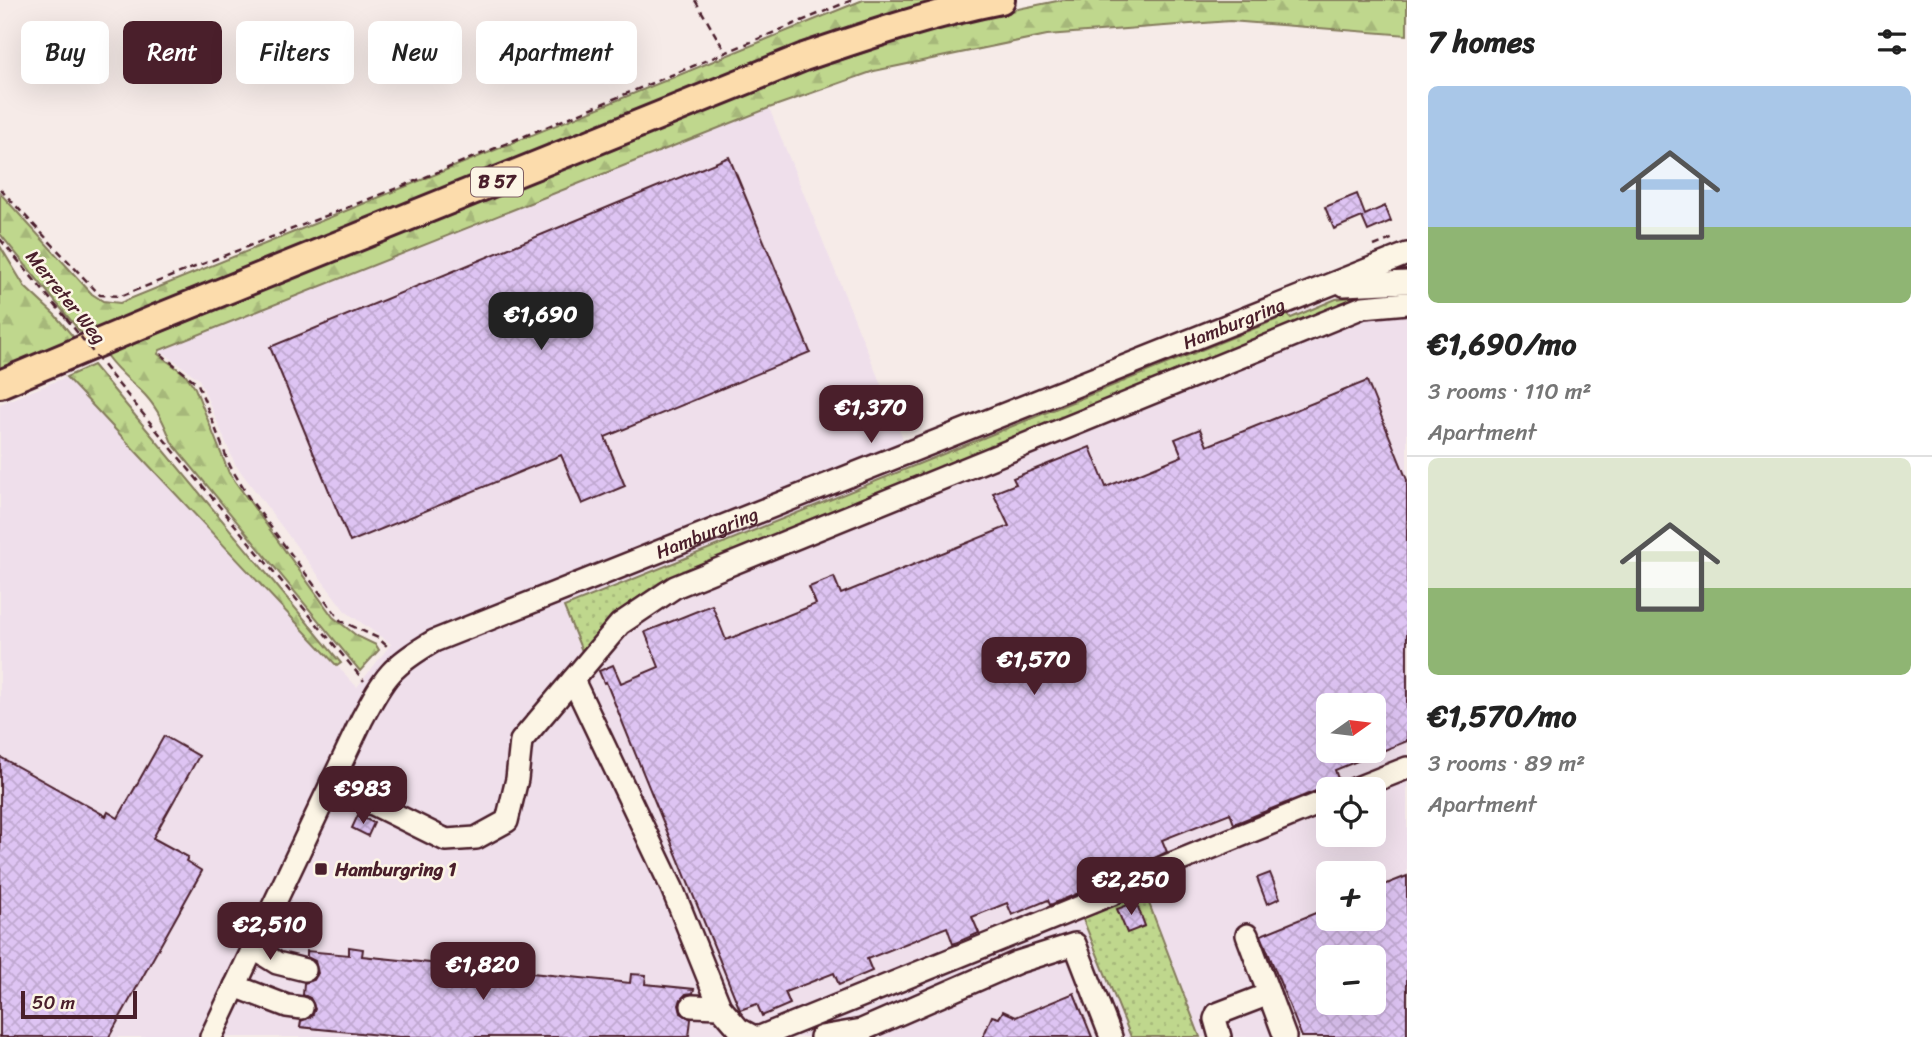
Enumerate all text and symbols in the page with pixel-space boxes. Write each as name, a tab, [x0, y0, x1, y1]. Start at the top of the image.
text: 7 homes	[1428, 15, 1535, 69]
chip: Buy	[21, 21, 109, 84]
chip: Rent	[123, 21, 222, 84]
chip: Filters	[236, 21, 354, 84]
chip: New	[368, 21, 462, 84]
chip: Apartment	[476, 21, 637, 84]
icon: filters	[1873, 23, 1911, 61]
icon: home	[1607, 132, 1733, 258]
road number: B 57	[471, 168, 523, 196]
street label: Merreter Weg	[17, 242, 115, 352]
street label: Hamburgring	[1177, 287, 1290, 358]
pin: €1,690	[484, 292, 598, 352]
text: €1,690	[504, 294, 578, 335]
text: €1,690/mo	[1428, 317, 1576, 371]
text: 3 rooms · 110 m²	[1428, 371, 1592, 412]
pin: €1,370	[814, 386, 928, 445]
text: €1,370	[835, 387, 907, 428]
text: Apartment	[1428, 412, 1537, 453]
street label: Hamburgring	[650, 497, 764, 568]
icon: home	[1607, 504, 1733, 630]
pin: €1,570	[977, 638, 1091, 697]
text: €1,570	[997, 639, 1071, 680]
text: €1,570/mo	[1428, 689, 1576, 743]
north arrow	[1316, 693, 1386, 763]
map controls	[1316, 693, 1386, 1015]
text: 3 rooms · 89 m²	[1428, 743, 1585, 784]
pin: €983	[322, 766, 404, 826]
text: €983	[335, 768, 391, 809]
button: locate	[1316, 777, 1386, 847]
text: Apartment	[1428, 784, 1537, 825]
place label: Hamburgring 1	[334, 853, 456, 886]
pin: €2,250	[1074, 858, 1188, 917]
text: €2,250	[1093, 859, 1169, 900]
marker: Hamburgring 1	[313, 861, 329, 877]
button: +	[1316, 861, 1386, 931]
pin: €2,510	[213, 902, 327, 962]
text: €2,510	[233, 904, 307, 945]
pin: €1,820	[426, 942, 540, 1002]
text: €1,820	[446, 944, 520, 985]
button: −	[1316, 945, 1386, 1015]
text: 50 m	[32, 986, 75, 1019]
scale bar	[21, 988, 136, 1020]

